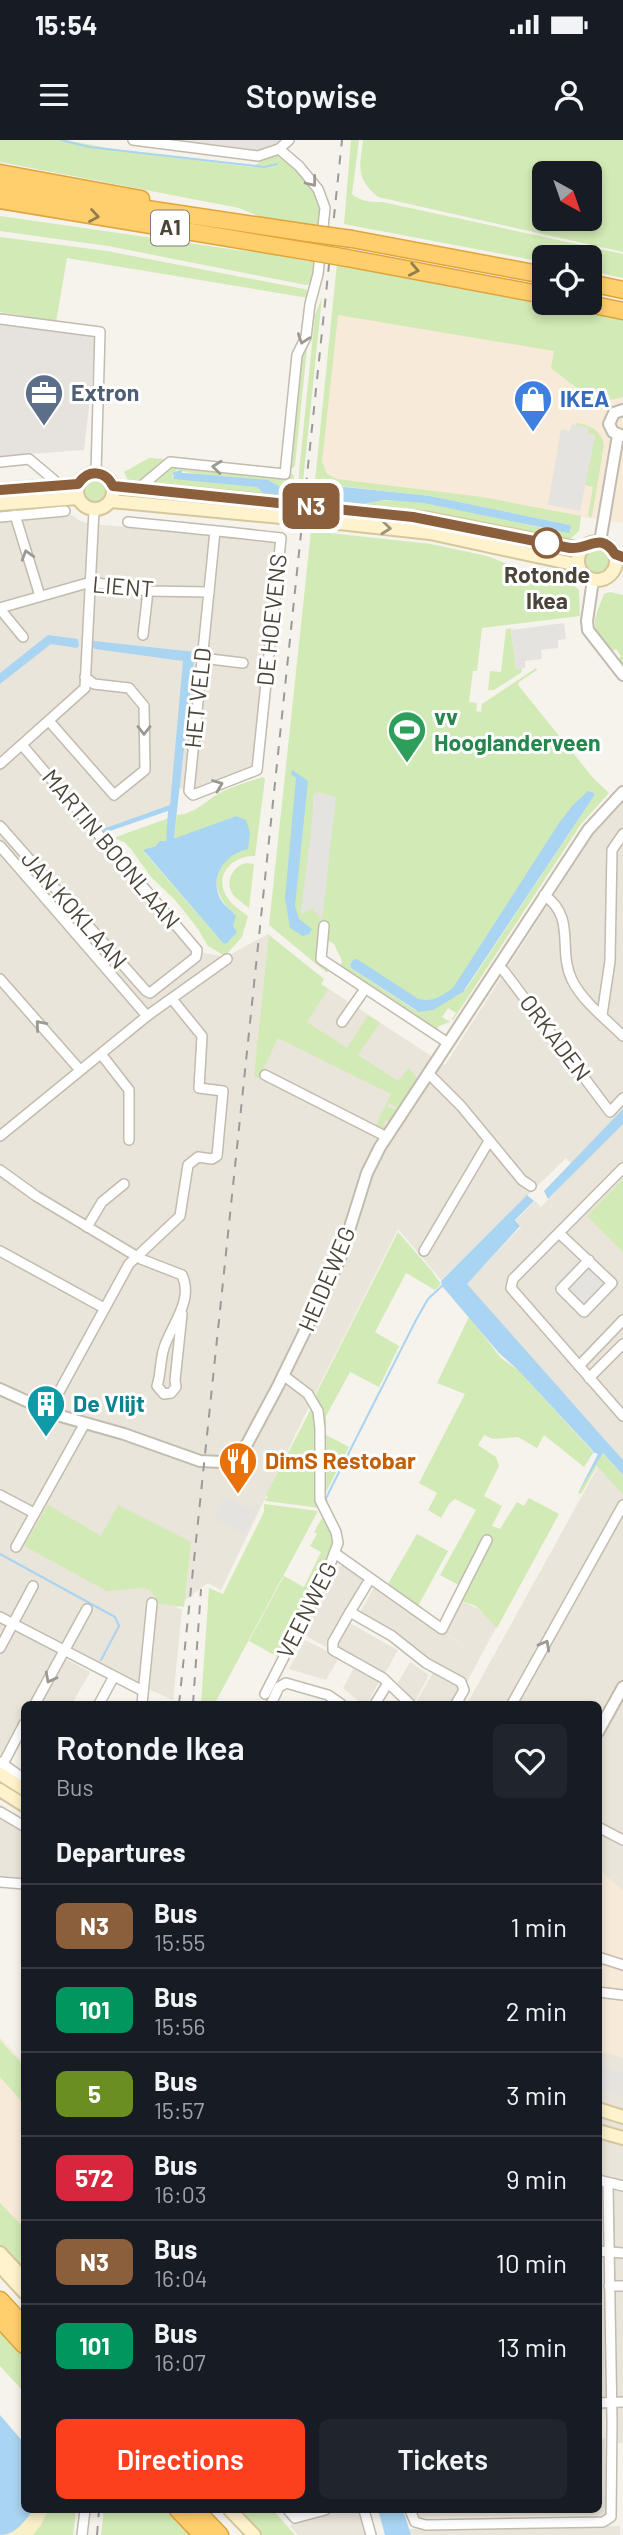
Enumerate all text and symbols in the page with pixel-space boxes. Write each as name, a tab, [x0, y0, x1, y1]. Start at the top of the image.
text: 15:54	[35, 9, 97, 40]
icon: menu	[35, 76, 73, 114]
text: Stopwise	[246, 76, 377, 114]
icon: person	[550, 76, 588, 114]
north arrow	[532, 161, 602, 231]
map controls	[532, 161, 602, 315]
one-way arrow	[303, 175, 316, 187]
one-way arrow	[88, 208, 100, 223]
road number: A1	[151, 210, 189, 246]
button: locate	[532, 245, 602, 315]
one-way arrow	[408, 262, 420, 277]
one-way arrow	[297, 333, 311, 345]
office icon: Extron	[23, 372, 65, 427]
place label: Extron	[71, 378, 139, 406]
shop icon: IKEA	[512, 378, 554, 433]
place label: IKEA	[560, 384, 609, 412]
one-way arrow	[211, 460, 222, 475]
line badge: N3	[280, 483, 342, 529]
text: N3	[297, 491, 325, 520]
one-way arrow	[381, 520, 392, 535]
marker: Rotonde Ikea	[532, 528, 562, 558]
one-way arrow	[21, 550, 36, 562]
street label: DE HOEVENS	[250, 553, 292, 687]
place label: Rotonde Ikea	[504, 560, 590, 614]
street label: LIENT	[91, 569, 155, 603]
street label: HET VELD	[178, 646, 216, 750]
place label: vv Hooglanderveen	[434, 702, 601, 756]
sports icon: vv Hooglanderveen	[386, 709, 428, 764]
one-way arrow	[136, 725, 152, 736]
street label: MARTIN BOONLAAN	[37, 763, 187, 934]
one-way arrow	[212, 779, 224, 793]
street label: JAN KOKLAAN	[16, 845, 133, 974]
street label: ORKADEN	[514, 989, 597, 1086]
one-way arrow	[36, 1020, 48, 1033]
street label: HEIDEWEG	[291, 1222, 361, 1335]
building icon: De Vlijt	[25, 1383, 67, 1438]
place label: De Vlijt	[73, 1389, 145, 1417]
restaurant icon: DimS Restobar	[217, 1440, 259, 1495]
place label: DimS Restobar	[265, 1446, 416, 1474]
street label: VEENWEG	[270, 1557, 342, 1662]
one-way arrow	[537, 1640, 551, 1652]
one-way arrow	[44, 1671, 58, 1683]
button: heart	[493, 1724, 567, 1798]
text: Rotonde Ikea	[56, 1727, 245, 1767]
text: Bus	[56, 1773, 94, 1801]
text: Departures	[56, 1836, 186, 1867]
text: Bus	[154, 1897, 197, 1928]
text: N3	[80, 1911, 109, 1940]
text: 1 min	[511, 1911, 567, 1942]
text: 15:55	[154, 1928, 205, 1956]
text: Bus	[154, 1981, 197, 2012]
text: 101	[79, 1995, 110, 2024]
text: 2 min	[506, 1995, 567, 2026]
text: 15:56	[154, 2012, 205, 2040]
text: Bus	[154, 2065, 197, 2096]
text: 5	[88, 2079, 101, 2108]
text: 3 min	[506, 2079, 567, 2110]
text: 15:57	[154, 2096, 204, 2124]
text: Bus	[154, 2149, 197, 2180]
text: 572	[75, 2163, 114, 2192]
text: 9 min	[506, 2163, 567, 2194]
text: 16:03	[154, 2180, 207, 2208]
text: Bus	[154, 2233, 197, 2264]
text: N3	[80, 2247, 109, 2276]
text: 10 min	[496, 2247, 567, 2278]
text: 16:04	[154, 2264, 207, 2292]
text: Bus	[154, 2317, 197, 2348]
text: 101	[79, 2331, 110, 2360]
text: 13 min	[497, 2331, 567, 2362]
text: 16:07	[154, 2348, 206, 2376]
button: Directions	[56, 2419, 305, 2499]
button: Tickets	[319, 2419, 567, 2499]

